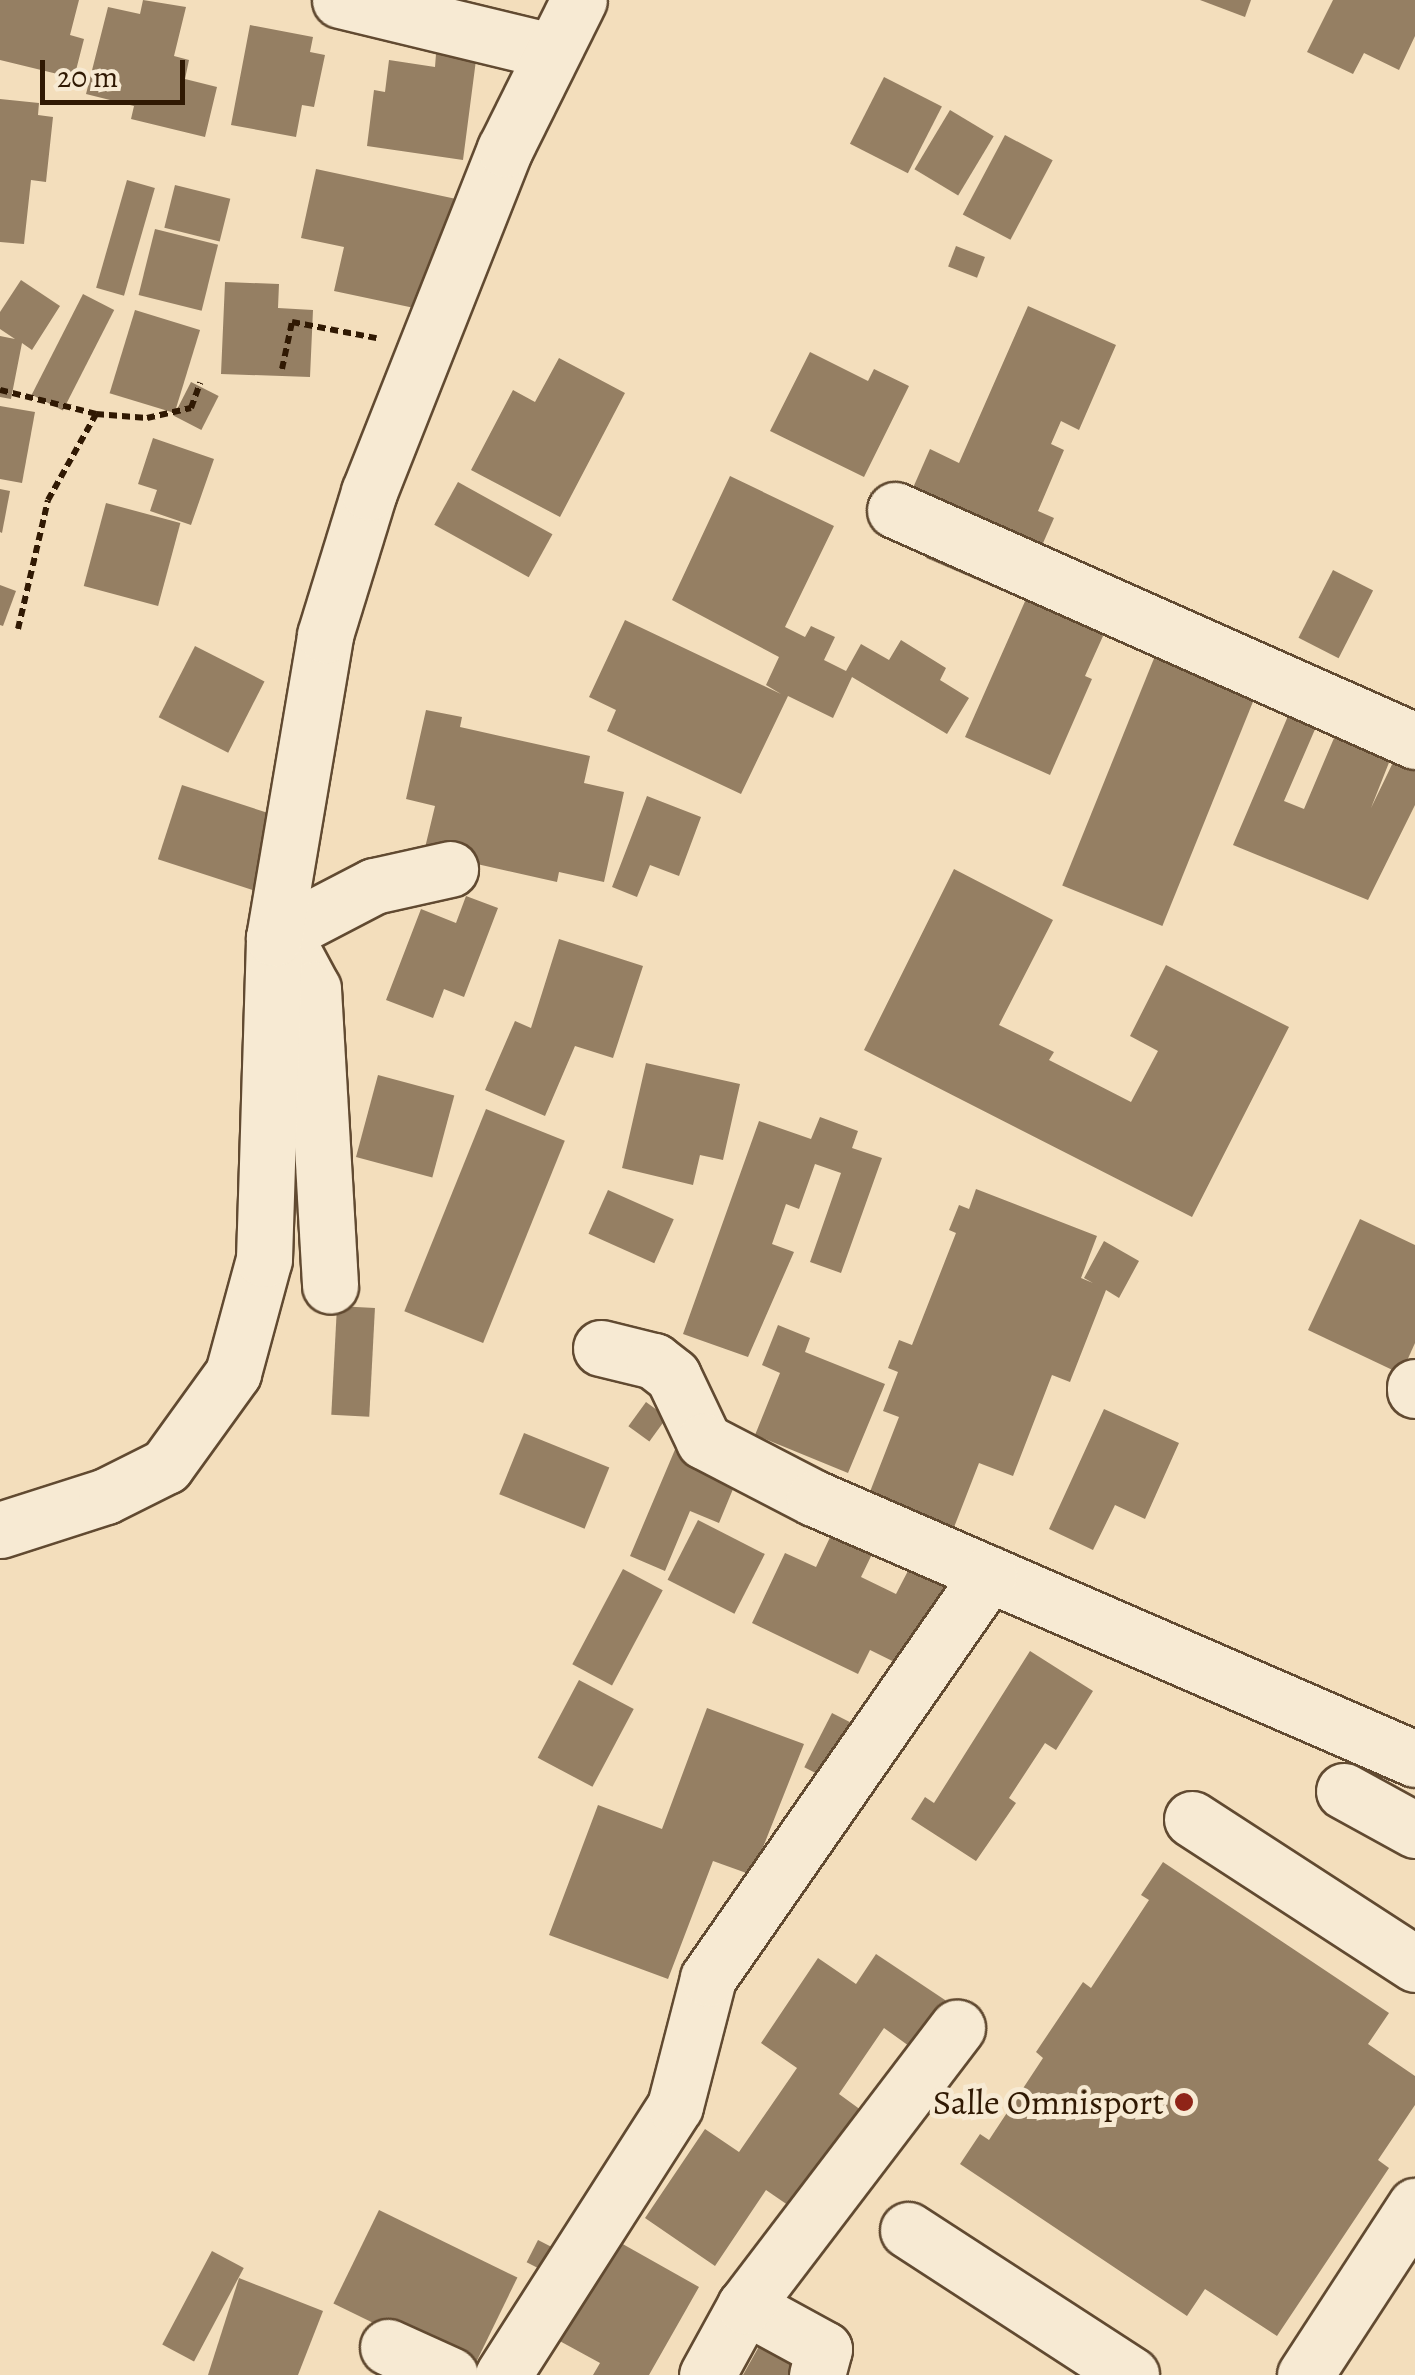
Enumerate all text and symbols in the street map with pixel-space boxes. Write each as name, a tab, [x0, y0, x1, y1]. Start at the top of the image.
scale bar	[45, 40, 190, 102]
text: 20 m	[57, 57, 118, 97]
place label: Salle Omnisport	[933, 2081, 1164, 2123]
marker: Salle Omnisport	[1173, 2091, 1195, 2113]

